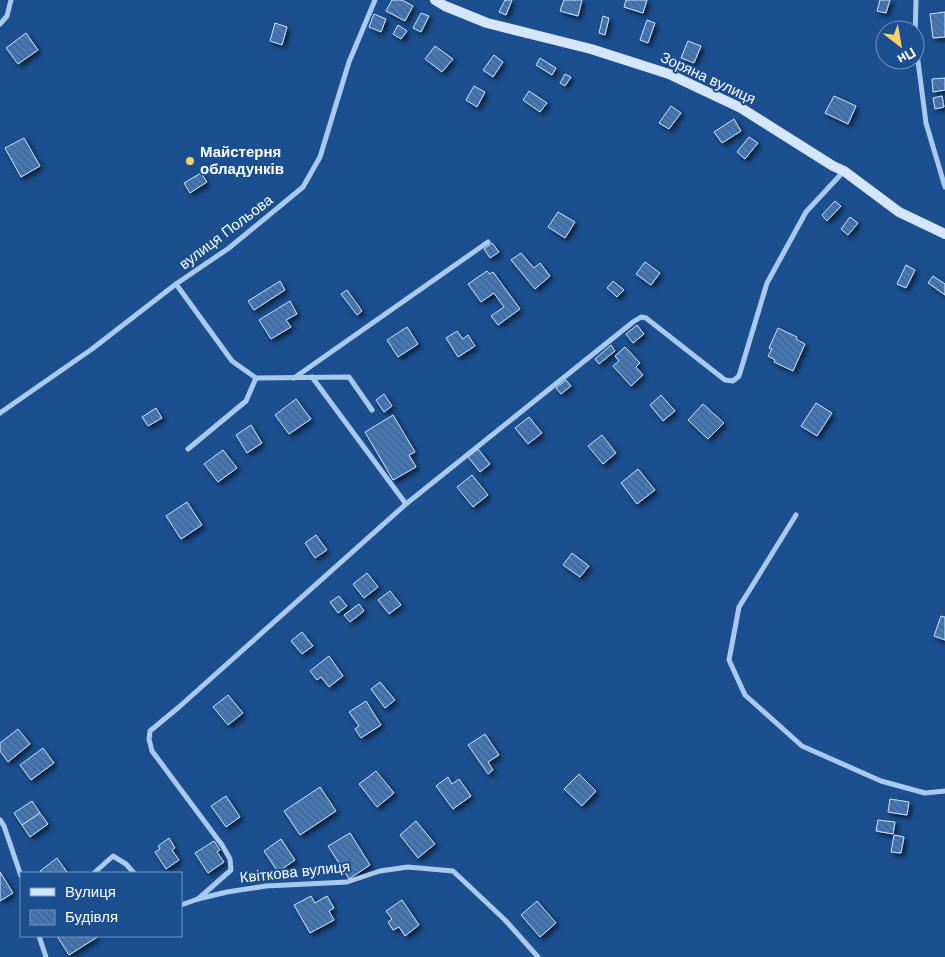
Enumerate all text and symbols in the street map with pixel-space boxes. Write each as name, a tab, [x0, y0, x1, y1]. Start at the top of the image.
north arrow	[875, 20, 925, 70]
text: Пн	[895, 45, 919, 68]
street label: Зоряна вулиця	[658, 48, 759, 107]
place label: Майстерня обладунків	[200, 143, 284, 177]
marker: Майстерня обладунків	[184, 155, 196, 167]
street label: вулиця Польова	[176, 191, 276, 272]
street label: Квіткова вулиця	[239, 857, 351, 886]
legend	[20, 872, 182, 937]
text: Вулиця	[65, 883, 116, 900]
text: Будівля	[65, 908, 118, 925]

